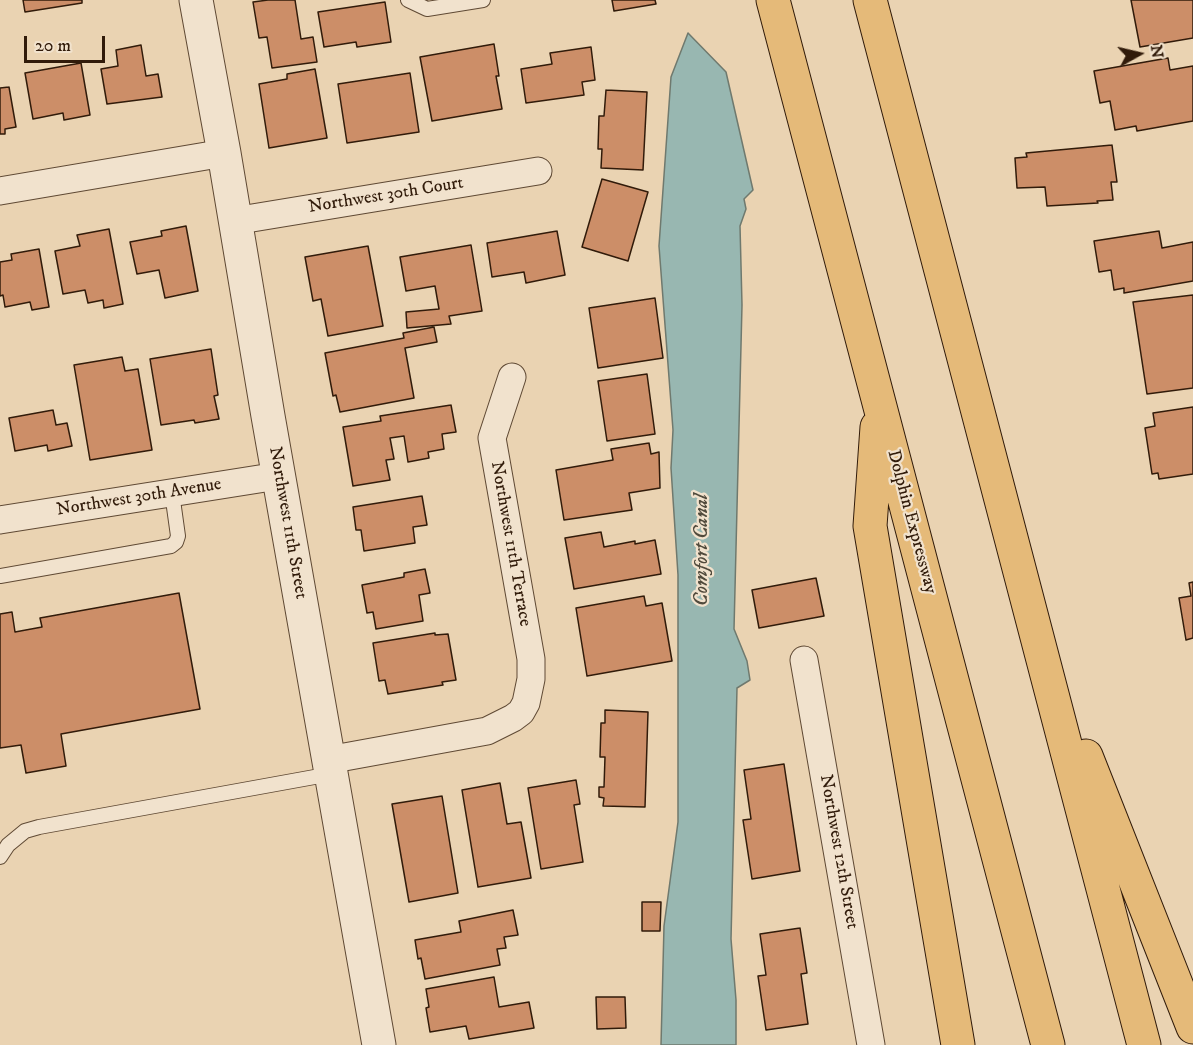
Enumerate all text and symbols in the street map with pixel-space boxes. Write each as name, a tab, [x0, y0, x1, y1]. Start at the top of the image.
scale bar	[27, 24, 108, 62]
north arrow	[1109, 24, 1169, 84]
text: 20 m	[35, 35, 71, 57]
text: N	[1146, 44, 1168, 59]
street label: Northwest 30th Court	[307, 173, 465, 219]
street label: Northwest 11th Street	[263, 445, 311, 601]
street label: Dolphin Expressway	[881, 448, 941, 596]
street label: Northwest 11th Terrace	[485, 460, 535, 628]
street label: Northwest 30th Avenue	[55, 474, 223, 522]
water label: Comfort Canal	[691, 494, 715, 606]
street label: Northwest 12th Street	[814, 773, 862, 931]

